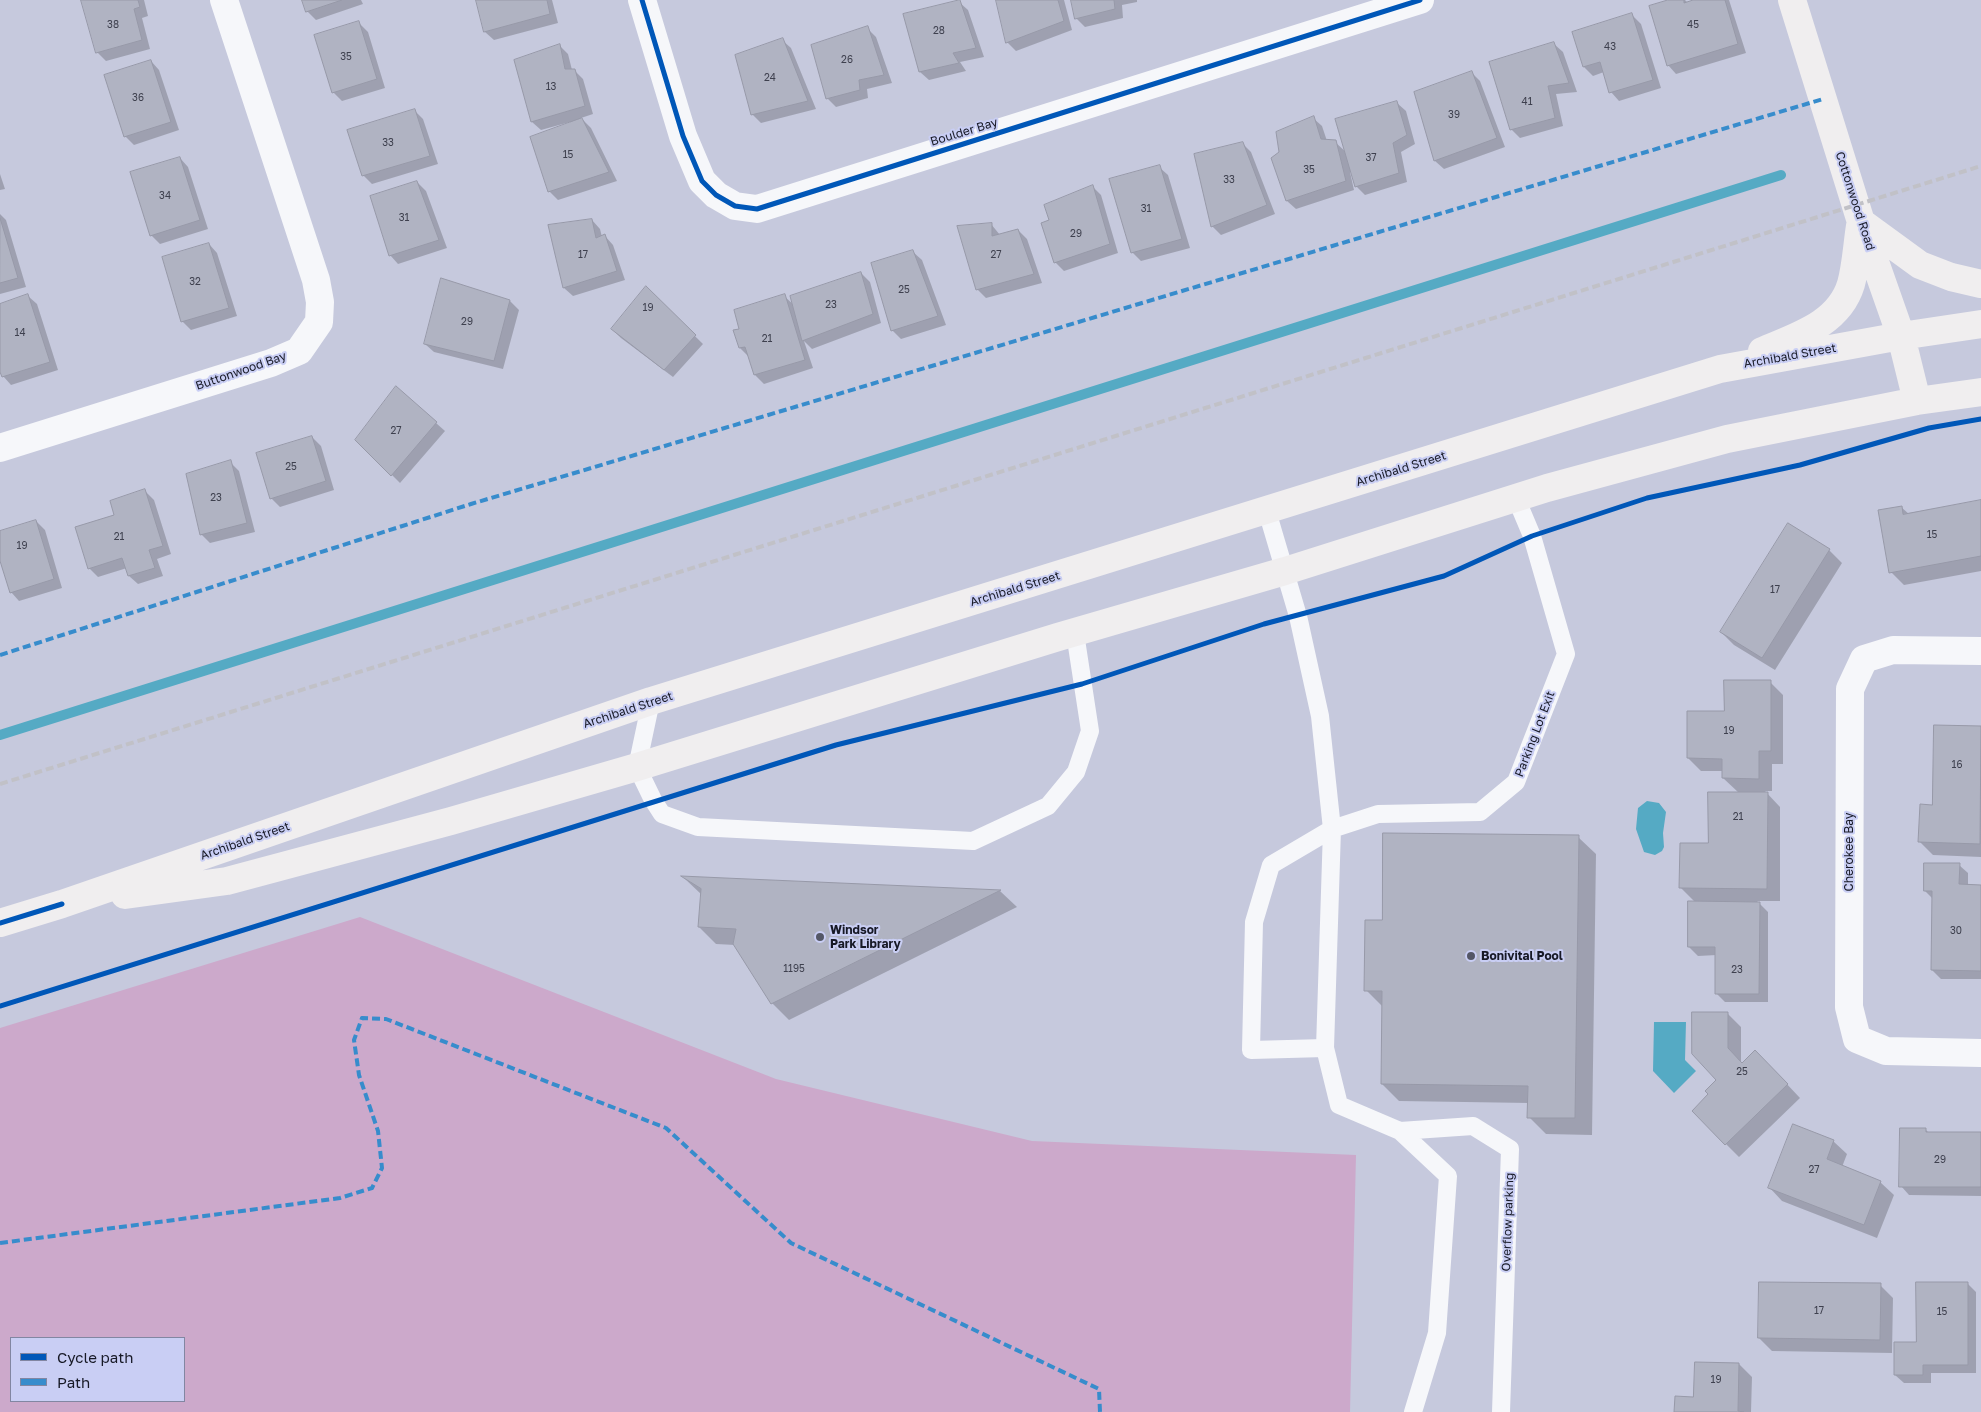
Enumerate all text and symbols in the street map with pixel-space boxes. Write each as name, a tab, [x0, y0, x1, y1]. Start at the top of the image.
house number: 38	[107, 19, 119, 31]
house number: 45	[1687, 19, 1699, 31]
house number: 28	[933, 25, 945, 37]
house number: 43	[1604, 41, 1616, 53]
house number: 35	[340, 51, 352, 63]
house number: 26	[841, 54, 853, 66]
house number: 24	[764, 72, 776, 84]
house number: 13	[546, 81, 556, 93]
house number: 36	[132, 92, 144, 104]
house number: 41	[1522, 96, 1532, 108]
house number: 39	[1448, 109, 1460, 121]
street label: Boulder Bay	[929, 115, 999, 149]
house number: 33	[382, 137, 394, 149]
house number: 15	[563, 149, 573, 161]
street label: Cottonwood Road	[1832, 150, 1878, 252]
house number: 37	[1365, 152, 1377, 164]
house number: 35	[1303, 164, 1315, 176]
house number: 33	[1223, 174, 1235, 186]
house number: 34	[159, 190, 171, 202]
house number: 31	[1141, 203, 1151, 215]
house number: 31	[399, 212, 409, 224]
house number: 29	[1070, 228, 1082, 240]
house number: 17	[578, 249, 588, 261]
house number: 27	[990, 249, 1002, 261]
house number: 32	[189, 276, 201, 288]
house number: 25	[898, 284, 910, 296]
house number: 23	[825, 299, 837, 311]
house number: 19	[643, 302, 653, 314]
house number: 29	[461, 316, 473, 328]
house number: 14	[15, 327, 25, 339]
house number: 21	[762, 333, 772, 345]
street label: Archibald Street	[1743, 341, 1837, 371]
street label: Buttonwood Bay	[194, 349, 288, 393]
house number: 27	[390, 425, 402, 437]
street label: Archibald Street	[1354, 448, 1448, 490]
house number: 25	[285, 461, 297, 473]
house number: 23	[210, 492, 222, 504]
house number: 15	[1927, 529, 1937, 541]
house number: 21	[114, 531, 124, 543]
house number: 19	[17, 540, 27, 552]
street label: Archibald Street	[968, 568, 1062, 610]
house number: 17	[1770, 584, 1780, 596]
street label: Archibald Street	[581, 689, 675, 731]
street label: Parking Lot Exit	[1512, 689, 1558, 779]
house number: 19	[1724, 725, 1734, 737]
house number: 16	[1952, 759, 1962, 771]
house number: 21	[1733, 811, 1743, 823]
street label: Cherokee Bay	[1842, 812, 1856, 892]
street label: Archibald Street	[198, 819, 292, 863]
place label: Windsor Park Library	[830, 923, 901, 951]
house number: 30	[1950, 925, 1962, 937]
marker: Windsor Park Library	[814, 931, 826, 943]
place label: Bonivital Pool	[1481, 949, 1563, 963]
marker: Bonivital Pool	[1465, 950, 1477, 962]
house number: 1195	[783, 963, 805, 975]
house number: 23	[1731, 964, 1743, 976]
house number: 25	[1736, 1066, 1748, 1078]
house number: 29	[1934, 1154, 1946, 1166]
house number: 27	[1808, 1164, 1820, 1176]
street label: Overflow parking	[1499, 1172, 1517, 1272]
house number: 17	[1814, 1305, 1824, 1317]
house number: 15	[1937, 1306, 1947, 1318]
legend	[10, 1337, 185, 1402]
text: Cycle path	[57, 1348, 133, 1366]
text: Path	[57, 1373, 90, 1391]
house number: 19	[1711, 1374, 1721, 1386]

